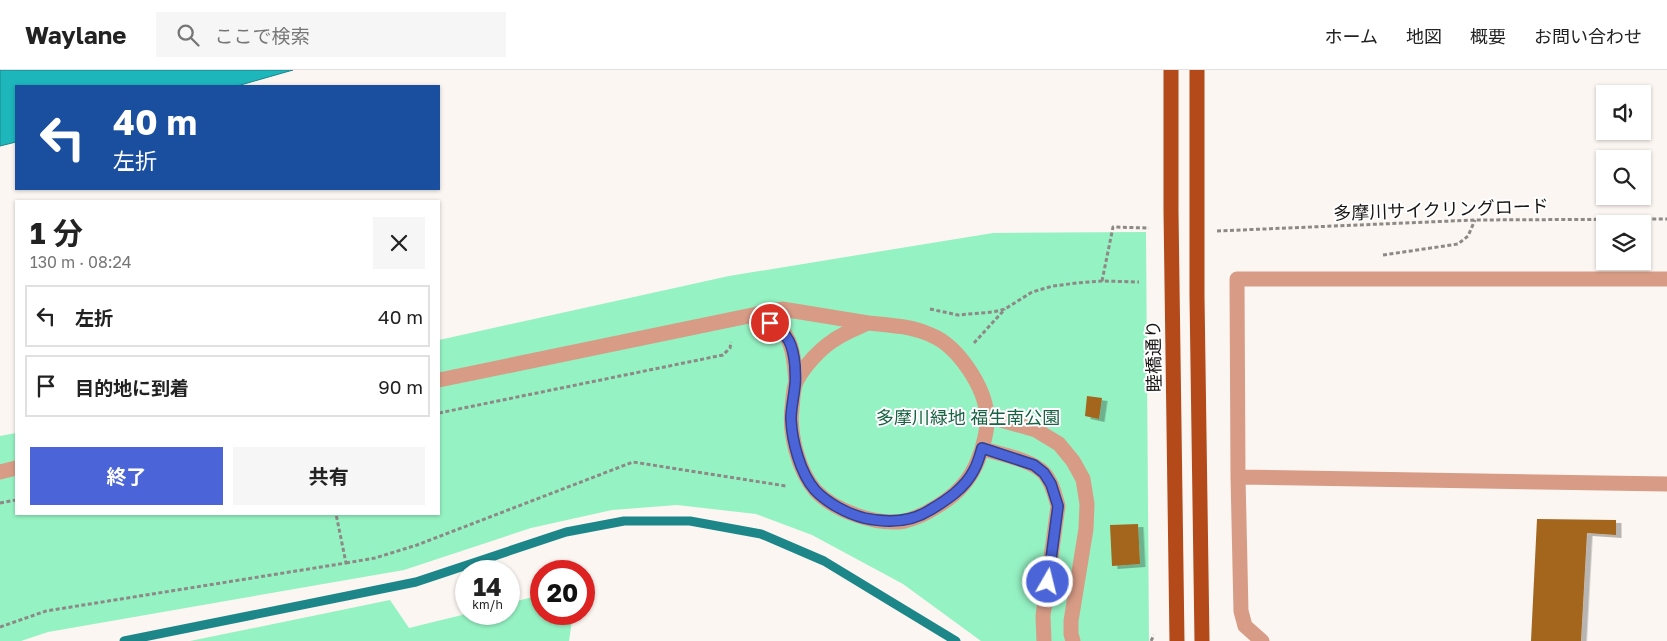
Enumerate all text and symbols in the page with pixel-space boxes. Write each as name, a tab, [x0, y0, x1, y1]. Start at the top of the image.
search box	[156, 12, 506, 57]
text: Waylane	[25, 20, 126, 49]
icon: search	[174, 21, 202, 49]
text: ここで検索	[214, 24, 309, 47]
text: ホーム	[1325, 25, 1378, 47]
text: 地図	[1406, 25, 1442, 47]
text: 概要	[1470, 25, 1506, 47]
text: お問い合わせ	[1534, 25, 1642, 47]
map controls	[1596, 85, 1651, 270]
button: sound	[1596, 85, 1651, 140]
text: 40 m	[113, 101, 197, 143]
icon: left	[30, 105, 95, 170]
text: 左折	[113, 147, 157, 174]
button: search	[1596, 150, 1651, 205]
street label: 多摩川サイクリングロード	[1333, 194, 1549, 224]
text: 1 分	[30, 215, 83, 251]
button: layers	[1596, 215, 1651, 270]
button: close	[373, 217, 425, 269]
text: 130 m · 08:24	[30, 252, 132, 272]
icon: left	[32, 302, 60, 330]
pin	[749, 302, 791, 344]
text: 40 m	[378, 305, 423, 328]
text: 左折	[75, 306, 113, 329]
icon: arrive	[756, 309, 784, 337]
street label: 睦橋通り	[1141, 320, 1165, 392]
icon: arrive	[32, 372, 60, 400]
text: 90 m	[378, 375, 423, 398]
text: 目的地に到着	[75, 376, 189, 399]
park label: 多摩川緑地 福生南公園	[876, 406, 1060, 428]
button: 終了	[30, 447, 223, 505]
button: 共有	[233, 447, 425, 505]
position arrow	[1021, 555, 1073, 607]
speed limit sign: 20	[530, 560, 595, 625]
text: 14	[473, 571, 502, 602]
text: km/h	[472, 597, 503, 612]

